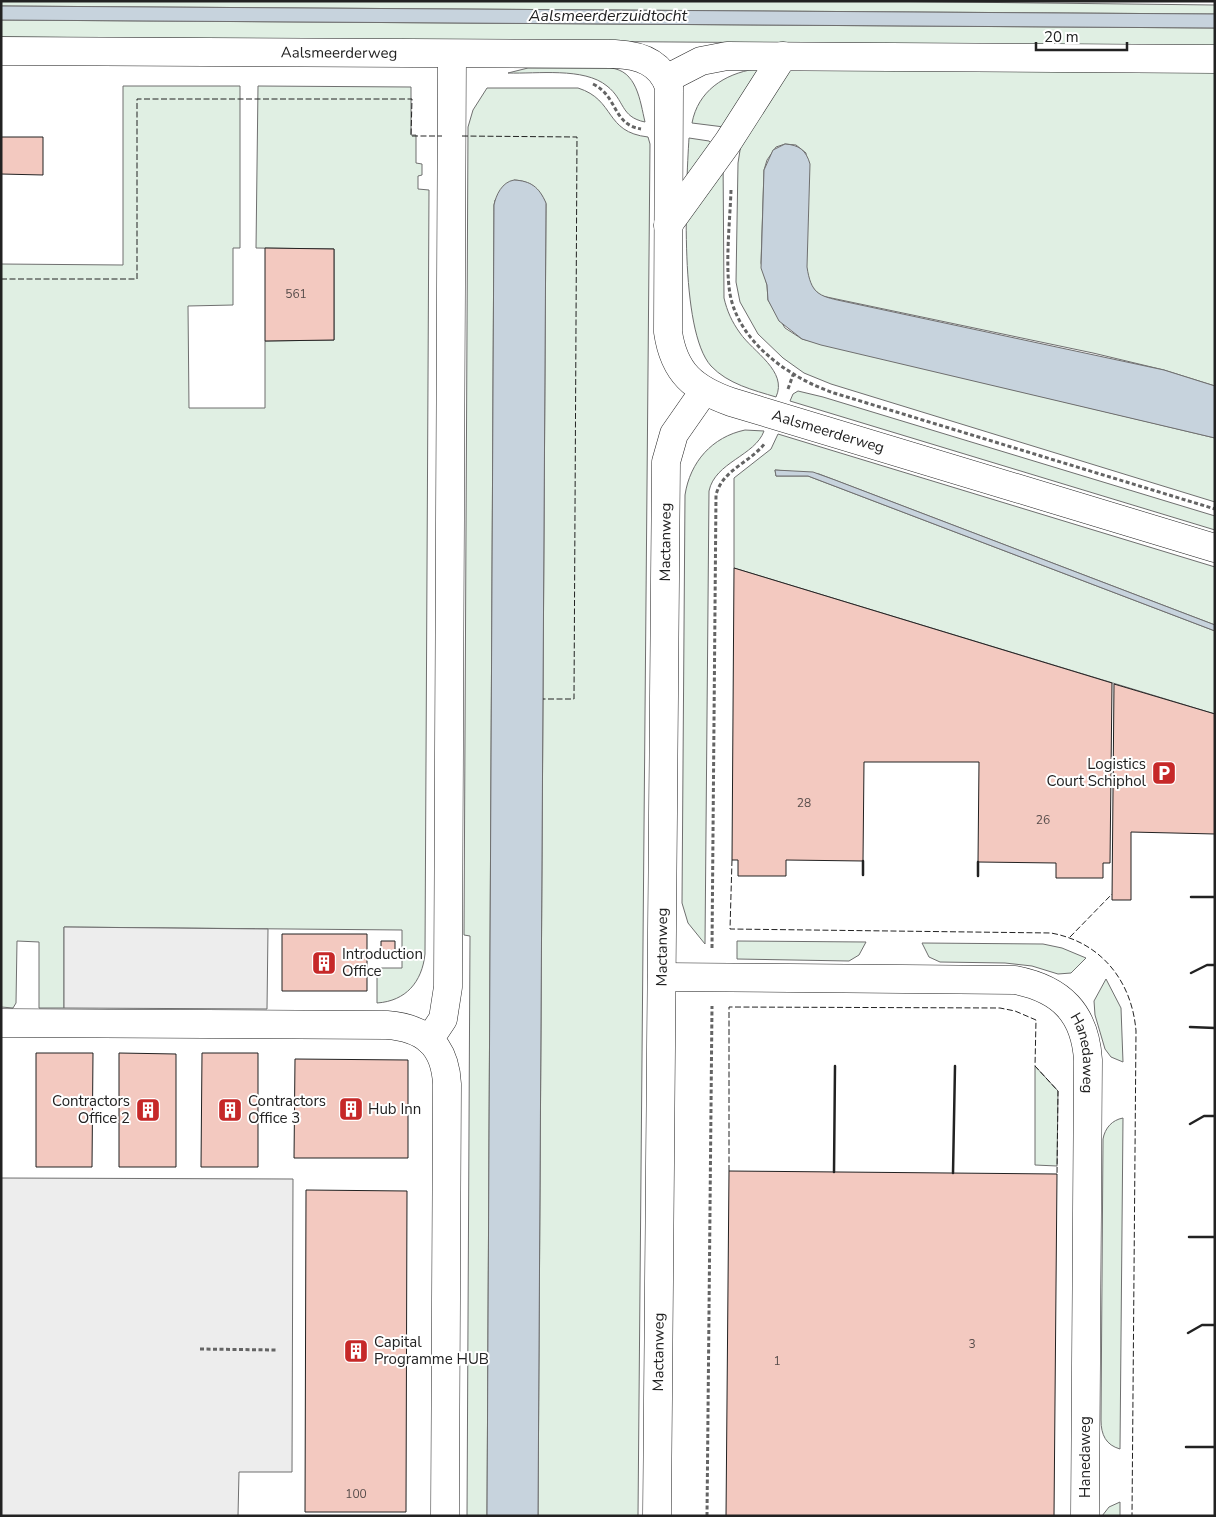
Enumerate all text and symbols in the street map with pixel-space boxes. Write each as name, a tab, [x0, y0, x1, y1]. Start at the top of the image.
water label: Aalsmeerderzuidtocht	[528, 5, 688, 27]
scale bar	[1036, 20, 1127, 52]
text: 20 m	[1044, 27, 1079, 47]
street label: Aalsmeerderweg	[281, 42, 397, 63]
house number: 561	[285, 286, 307, 302]
street label: Aalsmeerderweg	[770, 405, 887, 458]
street label: Mactanweg	[655, 503, 676, 581]
place label: Logistics Court Schiphol	[1047, 754, 1147, 791]
parking icon: Logistics Court Schiphol	[1151, 760, 1177, 786]
house number: 28	[797, 795, 811, 811]
house number: 26	[1036, 812, 1050, 828]
street label: Mactanweg	[652, 908, 672, 986]
place label: Introduction Office	[342, 944, 423, 981]
building icon: Introduction Office	[311, 950, 337, 976]
street label: Hanedaweg	[1066, 1009, 1098, 1093]
place label: Contractors Office 2	[52, 1091, 130, 1128]
place label: Contractors Office 3	[248, 1091, 326, 1128]
building icon: Hub Inn	[338, 1096, 364, 1122]
building icon: Contractors Office 2	[135, 1097, 161, 1123]
building icon: Contractors Office 3	[217, 1097, 243, 1123]
place label: Hub Inn	[368, 1099, 421, 1119]
street label: Mactanweg	[648, 1313, 669, 1391]
place label: Capital Programme HUB	[374, 1332, 489, 1369]
house number: 3	[968, 1336, 976, 1352]
building icon: Capital Programme HUB	[343, 1338, 369, 1364]
house number: 1	[773, 1353, 781, 1369]
street label: Hanedaweg	[1075, 1416, 1095, 1498]
house number: 100	[345, 1486, 367, 1502]

